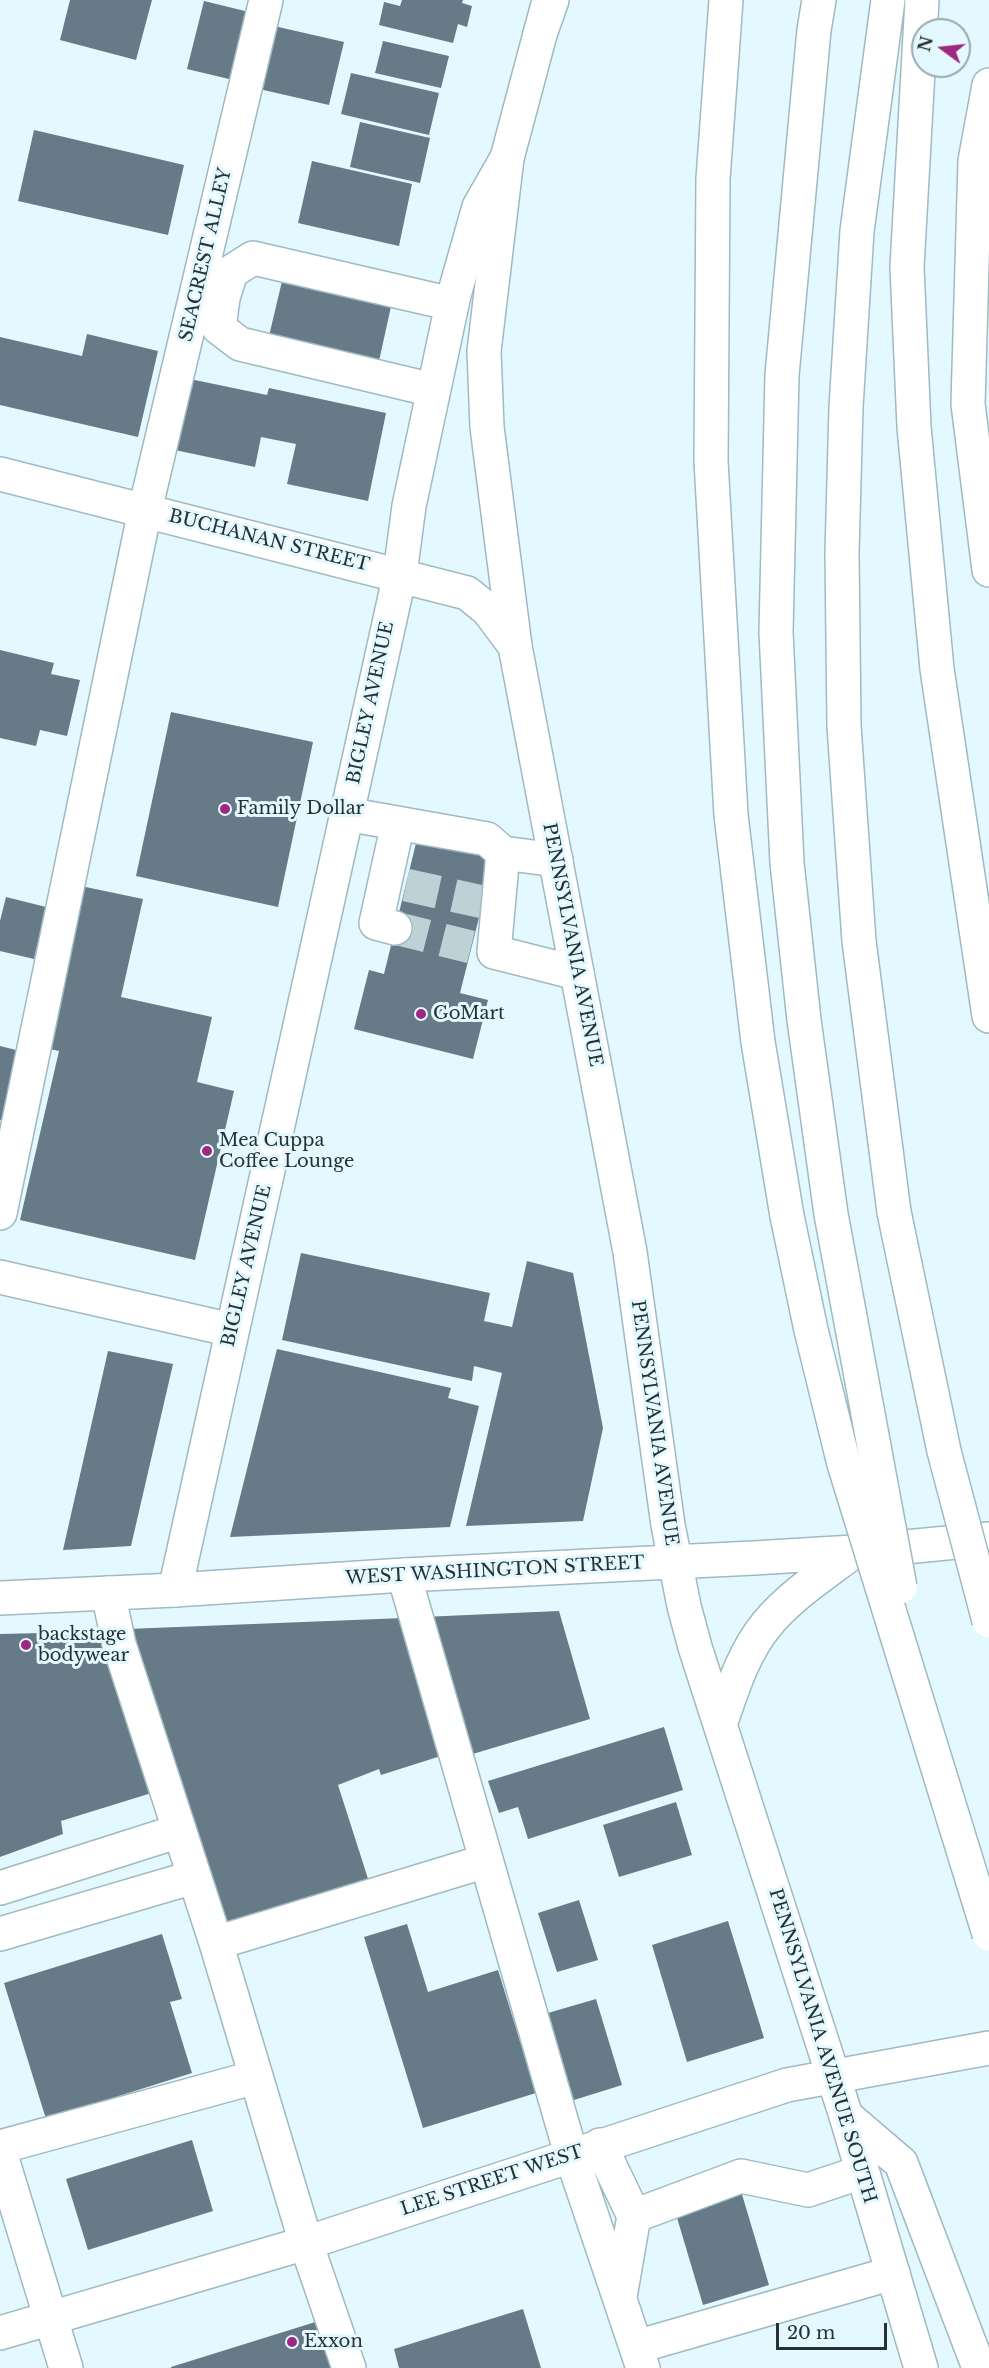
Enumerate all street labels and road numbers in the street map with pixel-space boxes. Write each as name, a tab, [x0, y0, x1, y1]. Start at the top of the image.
street label: SEACREST ALLEY	[176, 166, 236, 344]
street label: BUCHANAN STREET	[166, 506, 372, 576]
street label: BIGLEY AVENUE	[343, 620, 399, 786]
street label: PENNSYLVANIA AVENUE	[538, 821, 606, 1069]
street label: BIGLEY AVENUE	[218, 1183, 276, 1349]
street label: PENNSYLVANIA AVENUE	[626, 1299, 682, 1547]
street label: WEST WASHINGTON STREET	[345, 1552, 645, 1590]
street label: PENNSYLVANIA AVENUE SOUTH	[764, 1886, 880, 2206]
street label: LEE STREET WEST	[398, 2141, 586, 2221]

